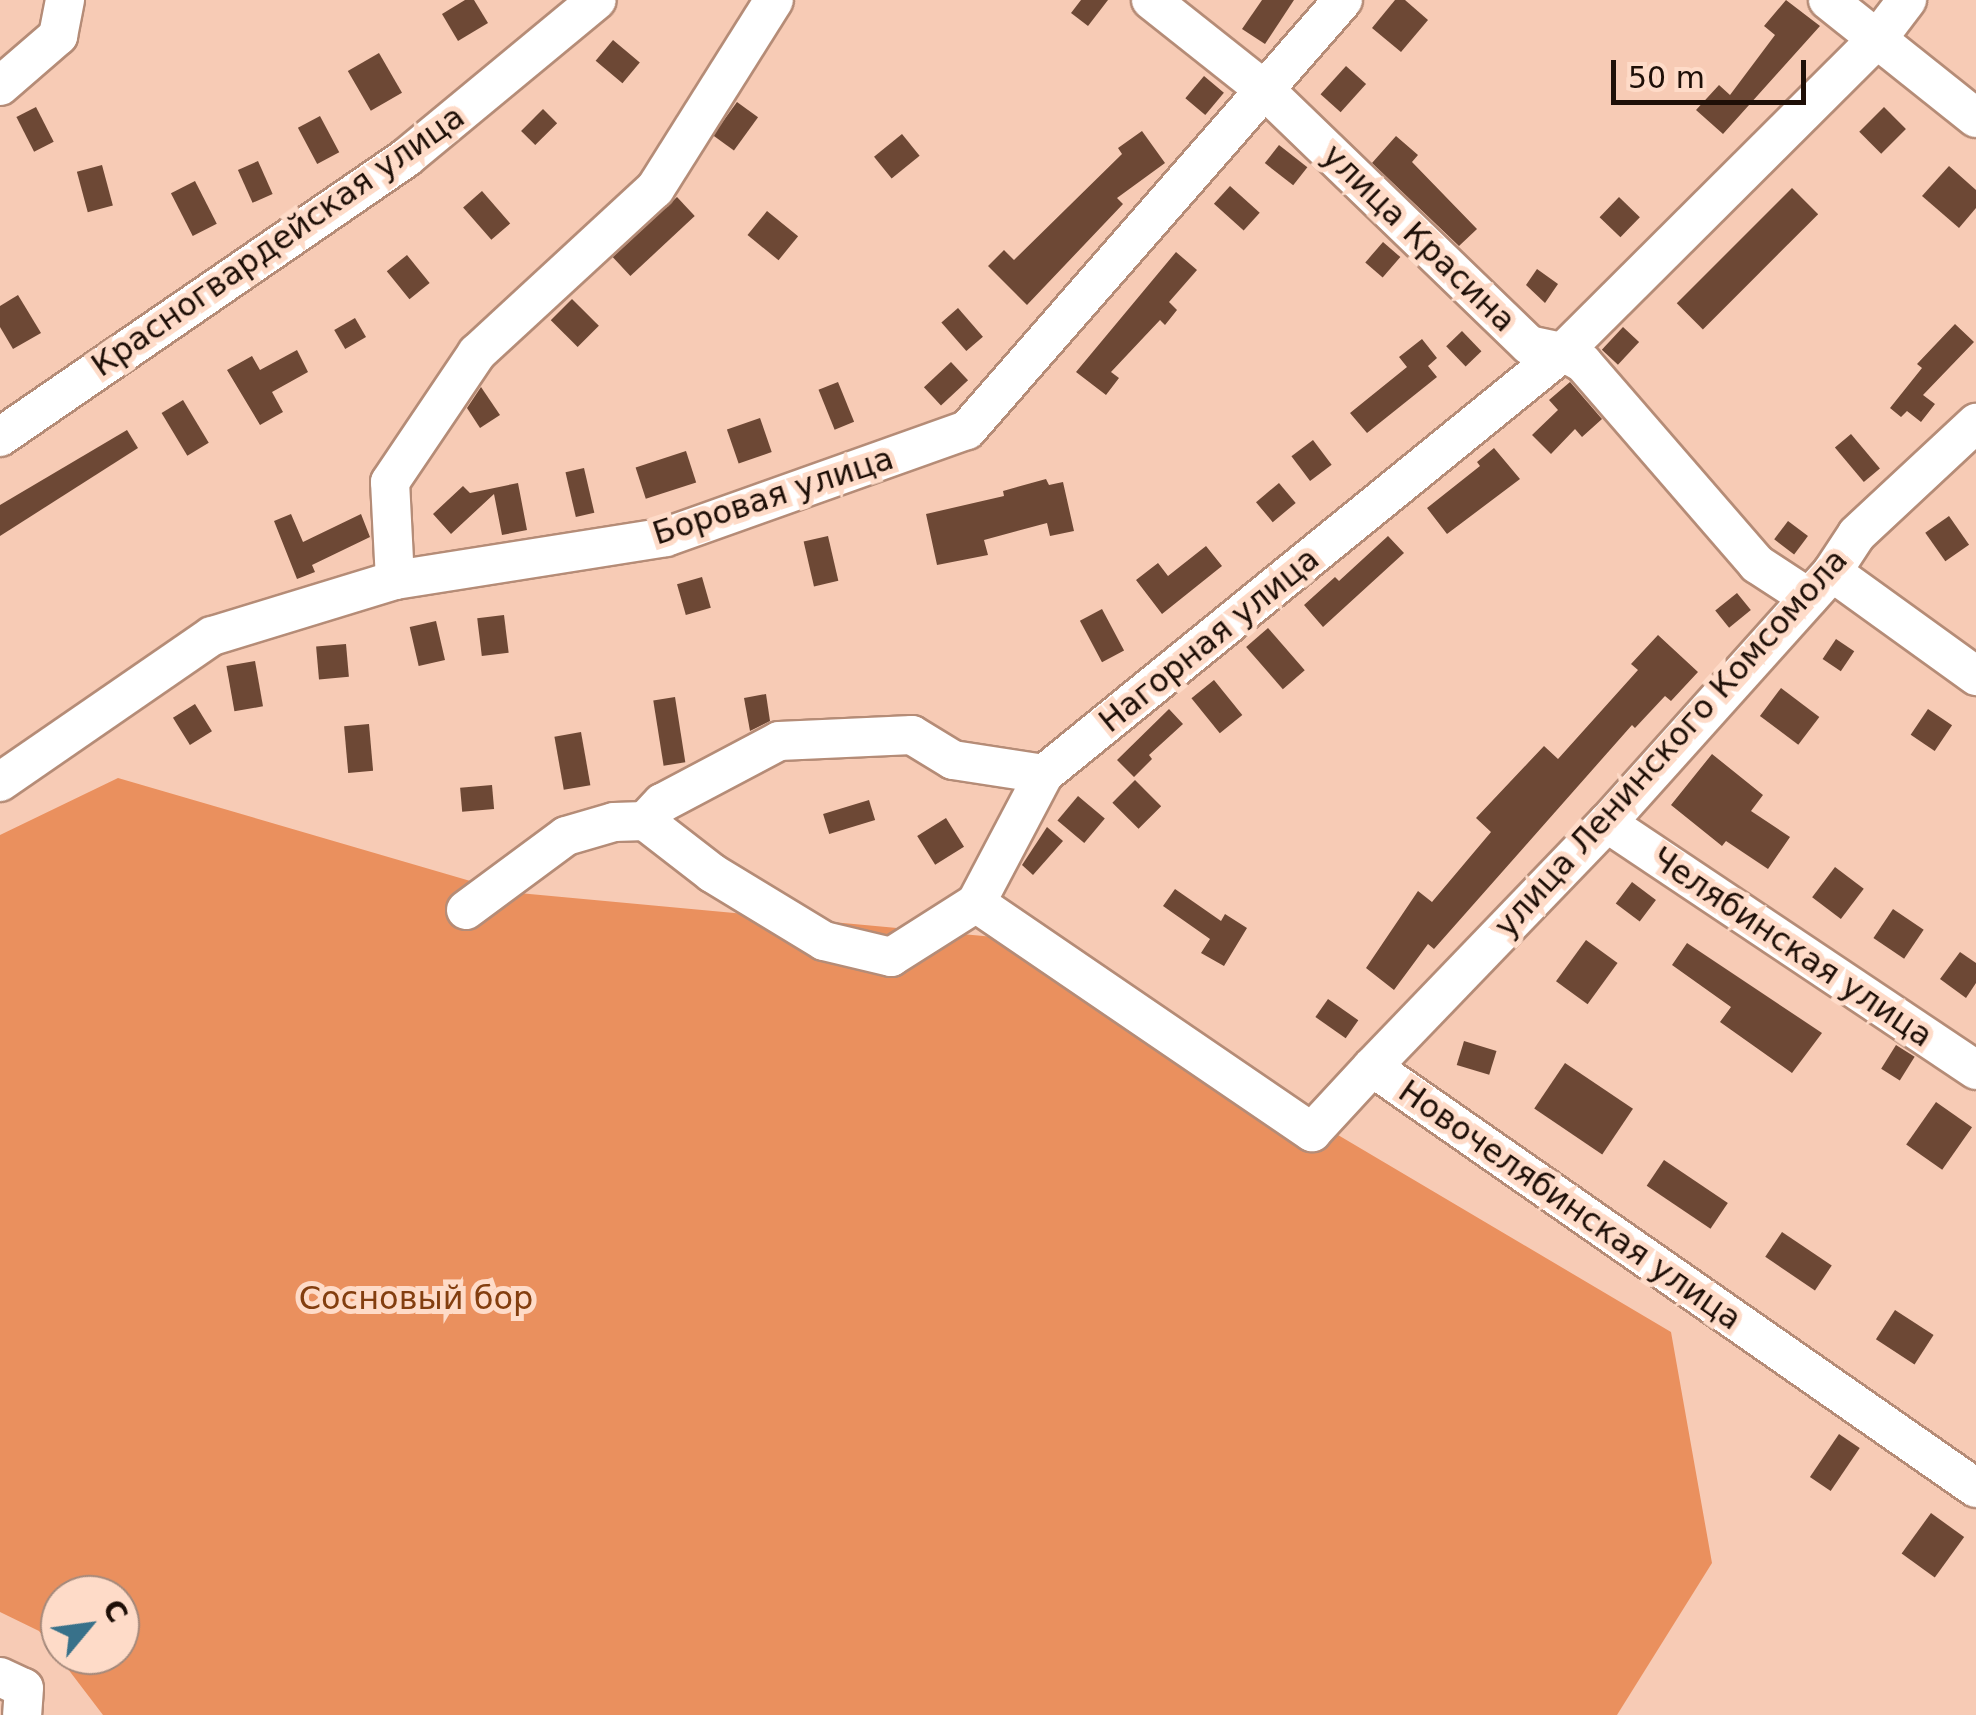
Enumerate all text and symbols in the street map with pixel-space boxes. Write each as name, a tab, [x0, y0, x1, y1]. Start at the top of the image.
scale bar	[1616, 40, 1811, 102]
text: 50 m	[1628, 60, 1705, 95]
street label: Красногвардейская улица	[84, 97, 472, 385]
street label: улица Красина	[1315, 136, 1523, 340]
street label: Боровая улица	[648, 439, 898, 553]
street label: Нагорная улица	[1091, 540, 1327, 740]
street label: улица Ленинского Комсомола	[1487, 541, 1855, 945]
street label: Челябинская улица	[1644, 839, 1940, 1055]
street label: Новочелябинская улица	[1391, 1072, 1749, 1338]
park label: Сосновый бор	[299, 1279, 533, 1317]
north arrow	[40, 1575, 140, 1675]
text: С	[96, 1594, 134, 1628]

